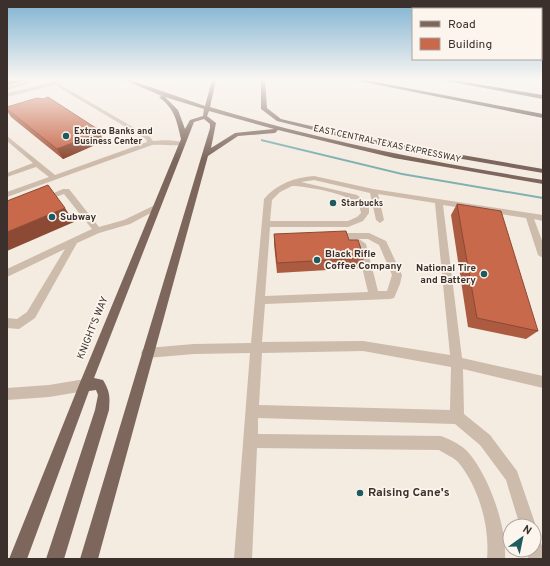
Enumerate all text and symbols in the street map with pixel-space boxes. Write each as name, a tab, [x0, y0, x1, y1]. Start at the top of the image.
legend	[412, 8, 542, 60]
text: Road	[448, 17, 476, 33]
text: Building	[448, 37, 492, 53]
street label: EAST CENTRAL TEXAS EXPRESSWAY	[312, 123, 462, 165]
place label: Extraco Banks and Business Center	[74, 126, 153, 147]
marker: Extraco Banks and Business Center	[61, 131, 71, 141]
marker: Starbucks	[328, 198, 338, 208]
place label: Starbucks	[341, 198, 383, 209]
place label: Subway	[60, 211, 97, 224]
marker: Subway	[47, 212, 57, 222]
place label: Black Rifle Coffee Company	[325, 248, 402, 273]
marker: Black Rifle Coffee Company	[312, 255, 322, 265]
place label: National Tire and Battery	[416, 262, 476, 287]
marker: National Tire and Battery	[479, 269, 489, 279]
street label: KNIGHT'S WAY	[74, 294, 112, 361]
place label: Raising Cane's	[368, 485, 450, 501]
marker: Raising Cane's	[355, 488, 365, 498]
north arrow	[502, 518, 542, 558]
text: N	[520, 522, 534, 538]

